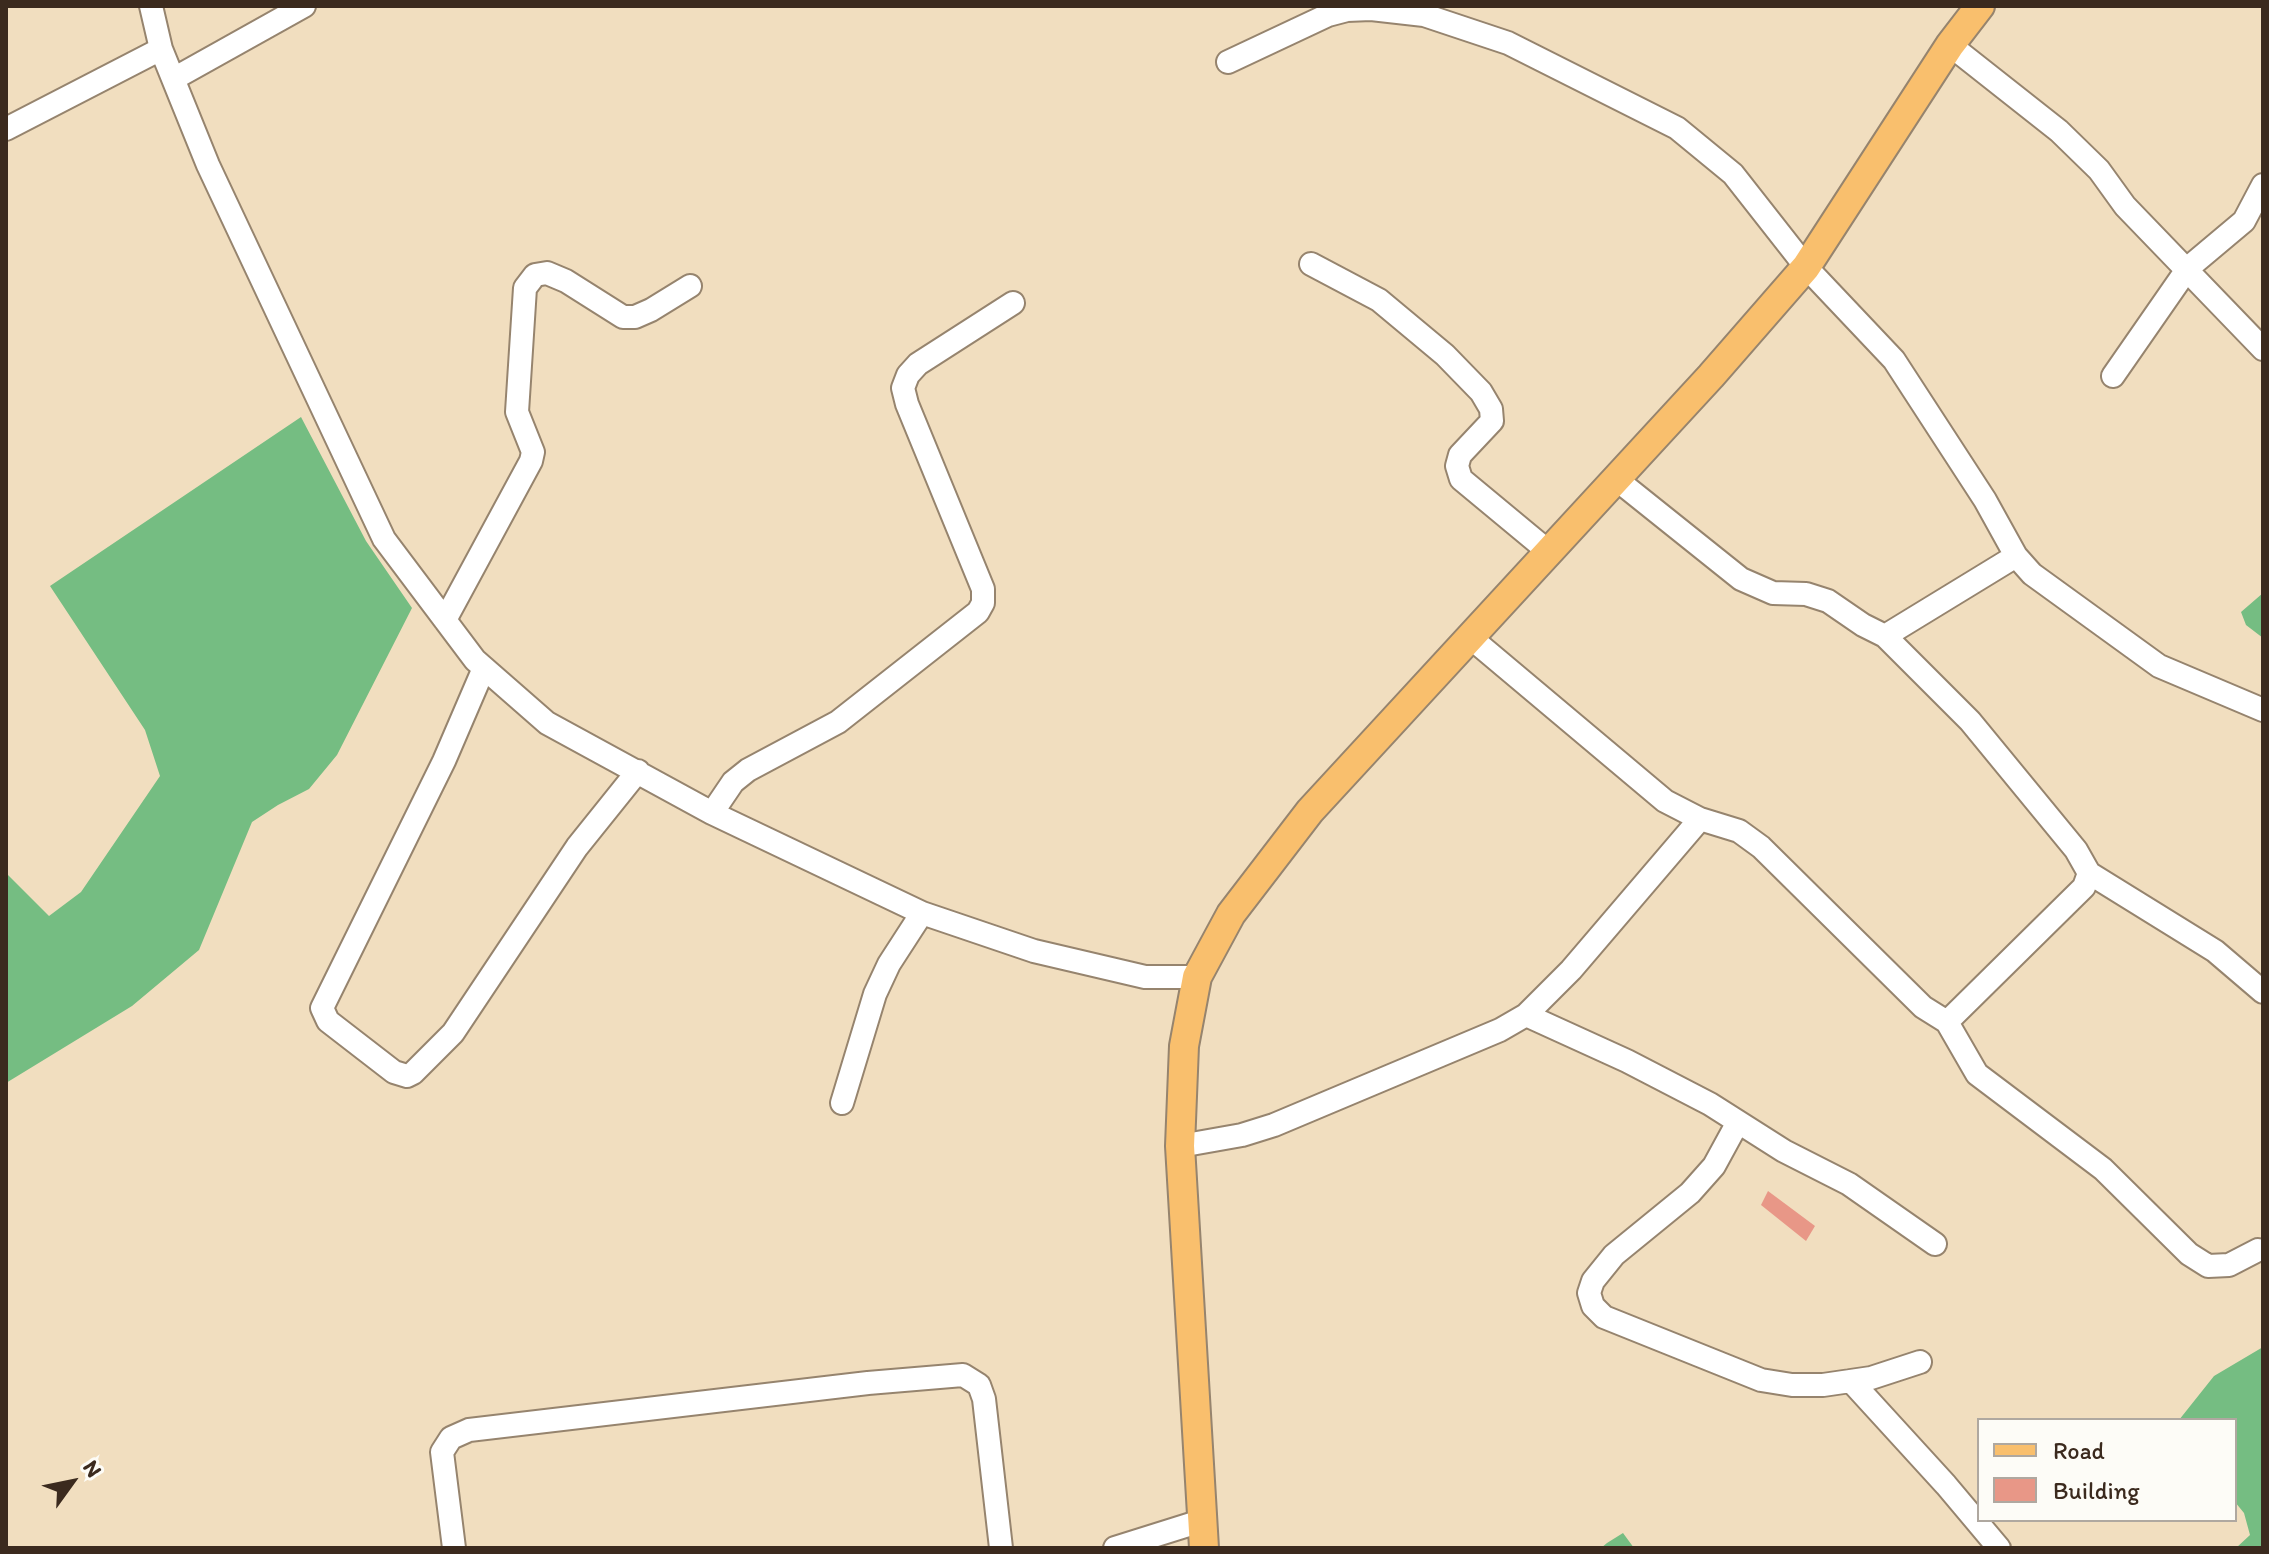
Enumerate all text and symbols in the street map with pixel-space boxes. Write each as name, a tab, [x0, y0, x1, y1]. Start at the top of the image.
legend	[1977, 1418, 2237, 1522]
text: Road	[2053, 1436, 2105, 1465]
north arrow	[32, 1442, 112, 1522]
text: N	[77, 1455, 108, 1482]
text: Building	[2053, 1476, 2140, 1505]

